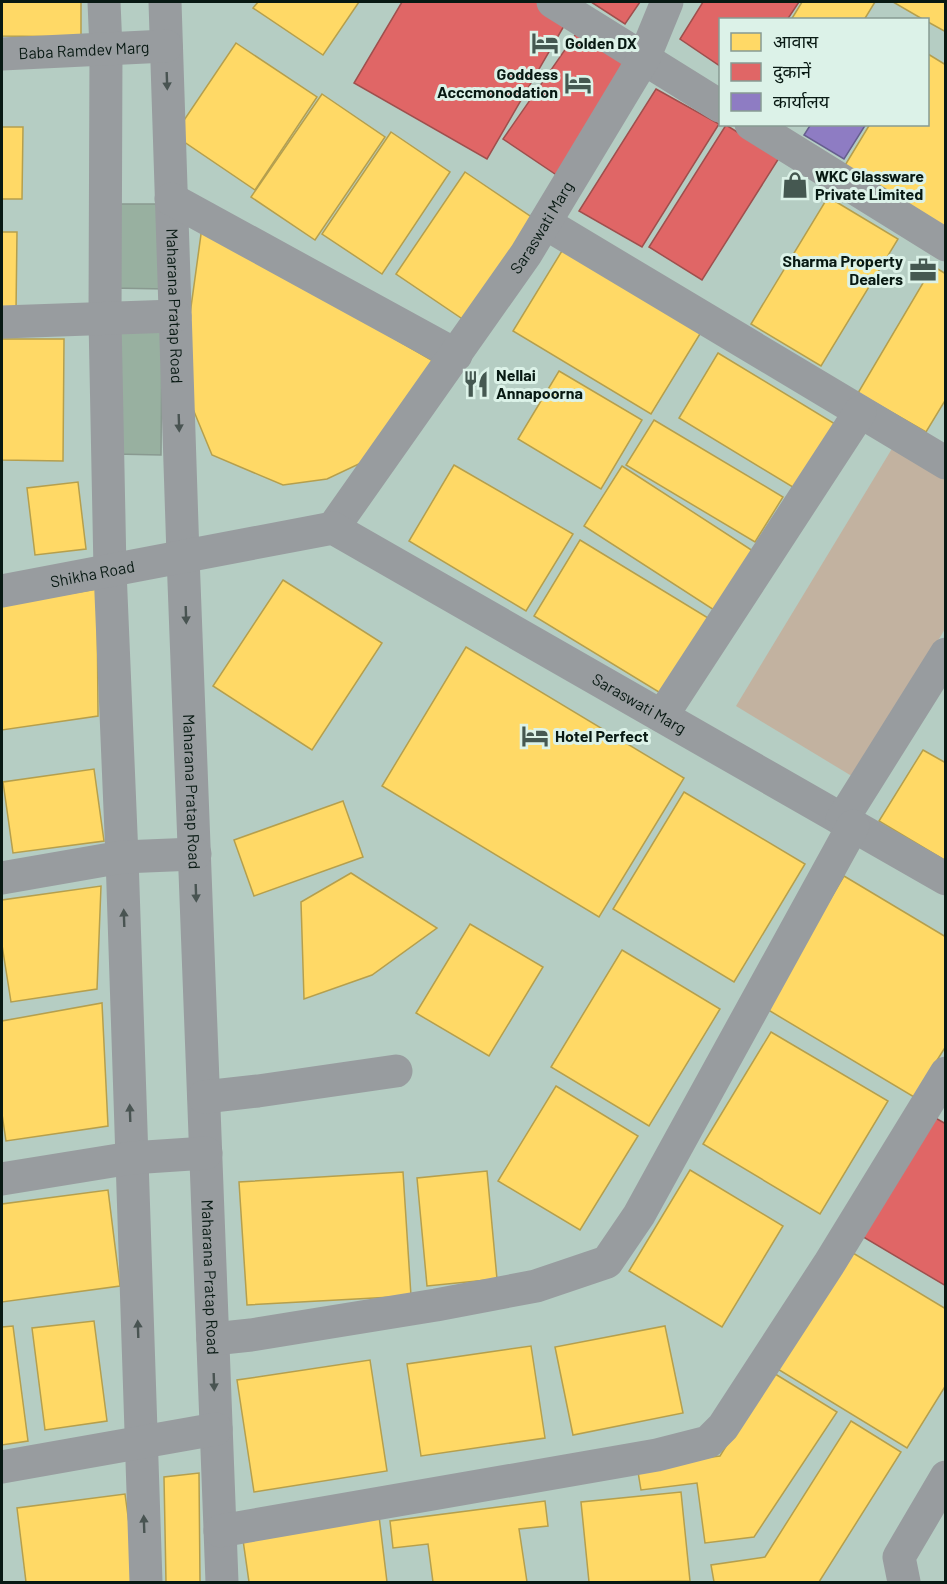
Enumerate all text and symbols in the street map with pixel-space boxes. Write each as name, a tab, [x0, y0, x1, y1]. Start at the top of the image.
legend	[719, 18, 929, 126]
hotel icon: Golden DX	[530, 28, 560, 58]
text: आवास	[773, 30, 819, 52]
place label: Golden DX	[565, 33, 637, 52]
street label: Baba Ramdev Marg	[18, 37, 150, 62]
text: दुकानें	[773, 60, 812, 84]
place label: Goddess Acccmonodation	[437, 64, 558, 101]
hotel icon: Goddess Acccmonodation	[563, 68, 593, 98]
one-way arrow	[163, 71, 172, 90]
text: कार्यालय	[773, 90, 830, 112]
place label: WKC Glassware Private Limited	[815, 166, 924, 203]
shop icon: WKC Glassware Private Limited	[780, 170, 810, 200]
street label: Saraswati Marg	[505, 177, 577, 277]
street label: Maharana Pratap Road	[163, 228, 187, 384]
place label: Sharma Property Dealers	[783, 251, 903, 288]
office icon: Sharma Property Dealers	[908, 255, 938, 285]
place label: Nellai Annapoorna	[496, 365, 583, 402]
restaurant icon: Nellai Annapoorna	[461, 369, 491, 399]
one-way arrow	[174, 413, 183, 432]
street label: Shikha Road	[48, 556, 136, 591]
one-way arrow	[181, 605, 190, 624]
street label: Saraswati Marg	[589, 669, 690, 737]
street label: Maharana Pratap Road	[180, 714, 205, 869]
hotel icon: Hotel Perfect	[520, 721, 550, 751]
place label: Hotel Perfect	[555, 726, 649, 745]
one-way arrow	[191, 884, 201, 903]
one-way arrow	[119, 909, 128, 928]
one-way arrow	[125, 1104, 134, 1123]
street label: Maharana Pratap Road	[198, 1199, 223, 1355]
one-way arrow	[133, 1320, 142, 1339]
one-way arrow	[210, 1373, 219, 1392]
one-way arrow	[140, 1515, 149, 1534]

